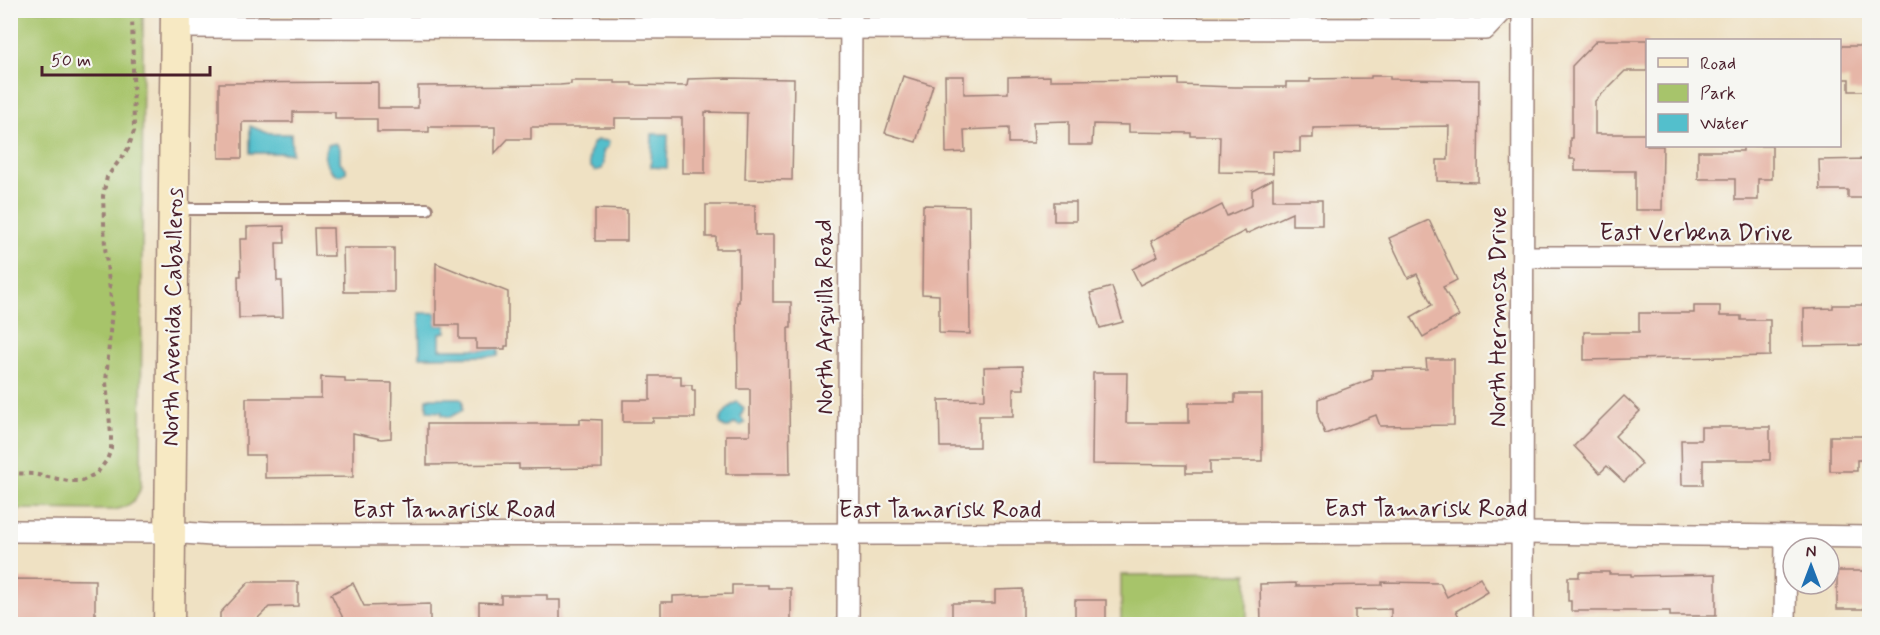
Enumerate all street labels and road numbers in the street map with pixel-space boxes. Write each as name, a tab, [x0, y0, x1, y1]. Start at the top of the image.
street label: North Avenida Caballeros	[156, 187, 191, 447]
street label: North Hermosa Drive	[1483, 207, 1514, 427]
street label: East Verbena Drive	[1599, 218, 1793, 249]
street label: North Arquilla Road	[810, 219, 841, 415]
street label: East Tamarisk Road	[1324, 494, 1528, 525]
street label: East Tamarisk Road	[352, 495, 556, 526]
street label: East Tamarisk Road	[838, 495, 1042, 526]

